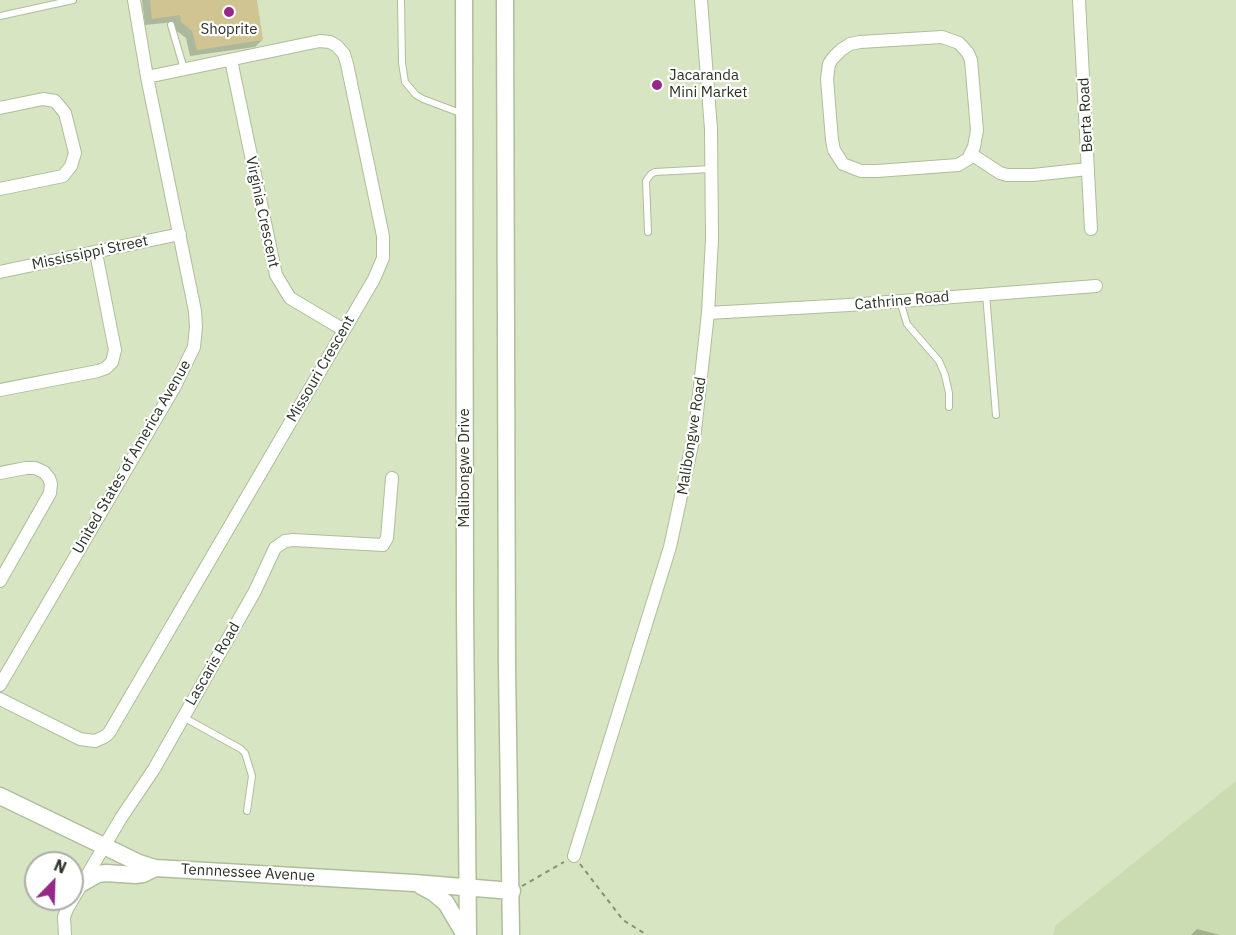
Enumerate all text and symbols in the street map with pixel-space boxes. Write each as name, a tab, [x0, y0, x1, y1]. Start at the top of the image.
marker: Shoprite	[222, 5, 236, 19]
place label: Shoprite	[200, 21, 258, 39]
place label: Jacaranda Mini Market	[669, 67, 748, 102]
street label: Berta Road	[1075, 77, 1097, 153]
marker: Jacaranda Mini Market	[650, 78, 664, 92]
street label: Virginia Crescent	[241, 155, 283, 269]
street label: Mississippi Street	[30, 232, 150, 274]
street label: Cathrine Road	[854, 288, 950, 314]
street label: Missouri Crescent	[283, 313, 359, 425]
street label: United States of America Avenue	[69, 357, 195, 557]
street label: Malibongwe Road	[674, 376, 710, 496]
street label: Malibongwe Drive	[456, 408, 474, 528]
street label: Lascaris Road	[182, 619, 244, 709]
north arrow	[24, 851, 84, 911]
text: N	[51, 855, 69, 878]
street label: Tennnessee Avenue	[180, 860, 316, 886]

